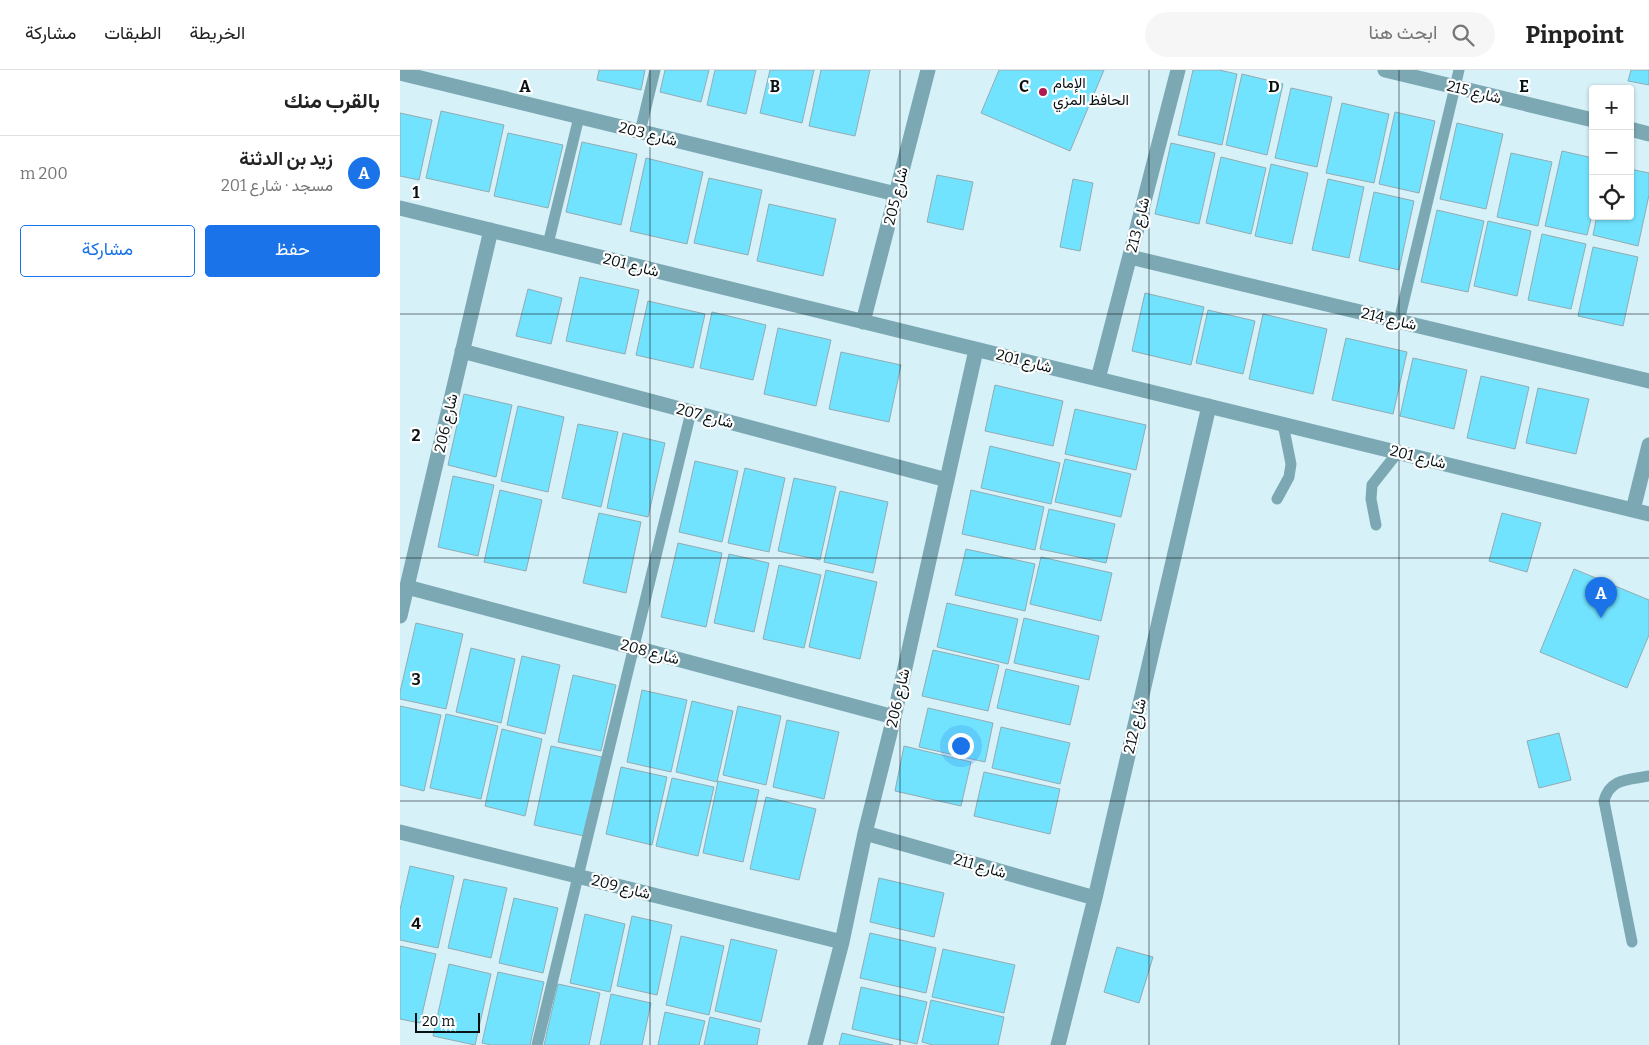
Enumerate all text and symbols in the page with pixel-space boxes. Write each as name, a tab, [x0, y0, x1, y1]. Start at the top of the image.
search box	[1145, 12, 1495, 57]
text: ابحث هنا	[1368, 21, 1437, 44]
icon: search	[1449, 21, 1477, 49]
text: Pinpoint	[1525, 21, 1624, 49]
text: مشاركة	[25, 22, 76, 44]
text: الطبقات	[104, 22, 161, 44]
text: الخريطة	[189, 22, 245, 44]
place label: الإمام الحافظ المزي	[1053, 74, 1129, 113]
text: A	[519, 77, 531, 96]
text: B	[770, 77, 780, 96]
text: C	[1019, 77, 1029, 96]
text: D	[1268, 77, 1280, 96]
street label: شارع 215	[1444, 77, 1503, 109]
text: E	[1519, 77, 1529, 96]
map controls	[1589, 85, 1634, 220]
button: +	[1589, 85, 1634, 130]
marker: الإمام الحافظ المزي	[1037, 86, 1049, 98]
text: بالقرب منك	[284, 88, 380, 114]
street label: شارع 203	[616, 118, 679, 152]
button: −	[1589, 130, 1634, 175]
text: زيد بن الدثنة	[239, 147, 333, 170]
text: 200 m	[20, 164, 68, 183]
text: A	[358, 164, 370, 183]
street label: شارع 205	[880, 165, 914, 227]
button: locate	[1589, 175, 1634, 220]
text: مسجد · شارع 201	[221, 176, 333, 195]
text: 1	[413, 183, 420, 202]
street label: شارع 213	[1122, 195, 1155, 255]
button: مشاركة	[20, 225, 195, 277]
button: حفظ	[205, 225, 380, 277]
street label: شارع 201	[601, 249, 661, 283]
street label: شارع 214	[1359, 304, 1419, 336]
street label: شارع 201	[994, 345, 1054, 379]
street label: شارع 206	[431, 392, 463, 455]
street label: شارع 207	[674, 400, 736, 434]
text: 2	[411, 426, 421, 445]
street label: شارع 201	[1388, 441, 1448, 475]
pin: A	[1585, 577, 1617, 618]
street label: شارع 208	[618, 636, 681, 670]
street label: شارع 206	[883, 667, 915, 730]
text: 3	[411, 670, 421, 689]
street label: شارع 212	[1120, 697, 1152, 756]
your location	[948, 733, 974, 759]
street label: شارع 211	[951, 850, 1008, 884]
street label: شارع 209	[589, 871, 652, 905]
text: 4	[411, 914, 421, 933]
scale bar	[415, 1010, 480, 1033]
text: 20 m	[422, 1013, 455, 1030]

